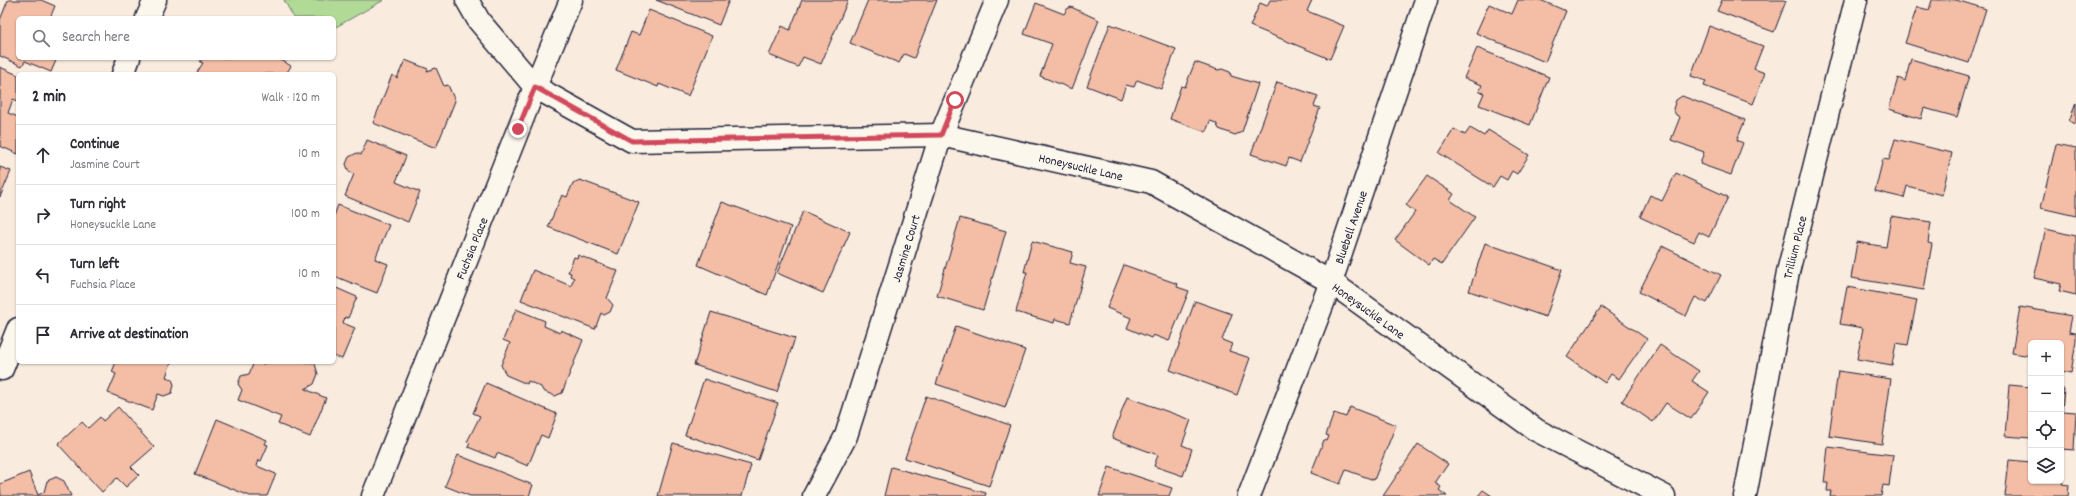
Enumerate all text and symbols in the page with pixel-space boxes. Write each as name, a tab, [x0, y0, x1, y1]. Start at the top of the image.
search box	[16, 16, 336, 60]
icon: search	[30, 27, 52, 49]
text: Search here	[62, 27, 130, 49]
text: 2 min	[32, 86, 66, 110]
text: Walk · 120 m	[262, 89, 320, 108]
route start	[946, 91, 964, 109]
route end	[509, 120, 527, 138]
text: Continue	[70, 134, 119, 156]
icon: ahead	[32, 144, 54, 166]
text: 10 m	[298, 145, 320, 164]
street label: Honeysuckle Lane	[1036, 150, 1125, 187]
text: Jasmine Court	[70, 156, 140, 175]
street label: Bluebell Avenue	[1331, 188, 1374, 267]
text: Turn right	[70, 194, 126, 216]
icon: right	[32, 204, 54, 226]
text: 100 m	[291, 205, 320, 224]
street label: Jasmine Court	[888, 212, 927, 285]
street label: Trillium Place	[1779, 214, 1814, 281]
street label: Fuchsia Place	[452, 215, 495, 283]
text: Honeysuckle Lane	[70, 216, 156, 235]
text: Turn left	[70, 254, 119, 276]
icon: left	[32, 264, 54, 286]
text: 10 m	[298, 265, 320, 284]
text: Fuchsia Place	[70, 276, 136, 295]
street label: Honeysuckle Lane	[1327, 279, 1408, 345]
icon: arrive	[32, 324, 54, 346]
text: Arrive at destination	[70, 324, 188, 346]
map controls	[2028, 340, 2064, 484]
button: +	[2028, 340, 2064, 376]
button: −	[2028, 376, 2064, 412]
button: locate	[2028, 412, 2064, 448]
button: layers	[2028, 448, 2064, 484]

